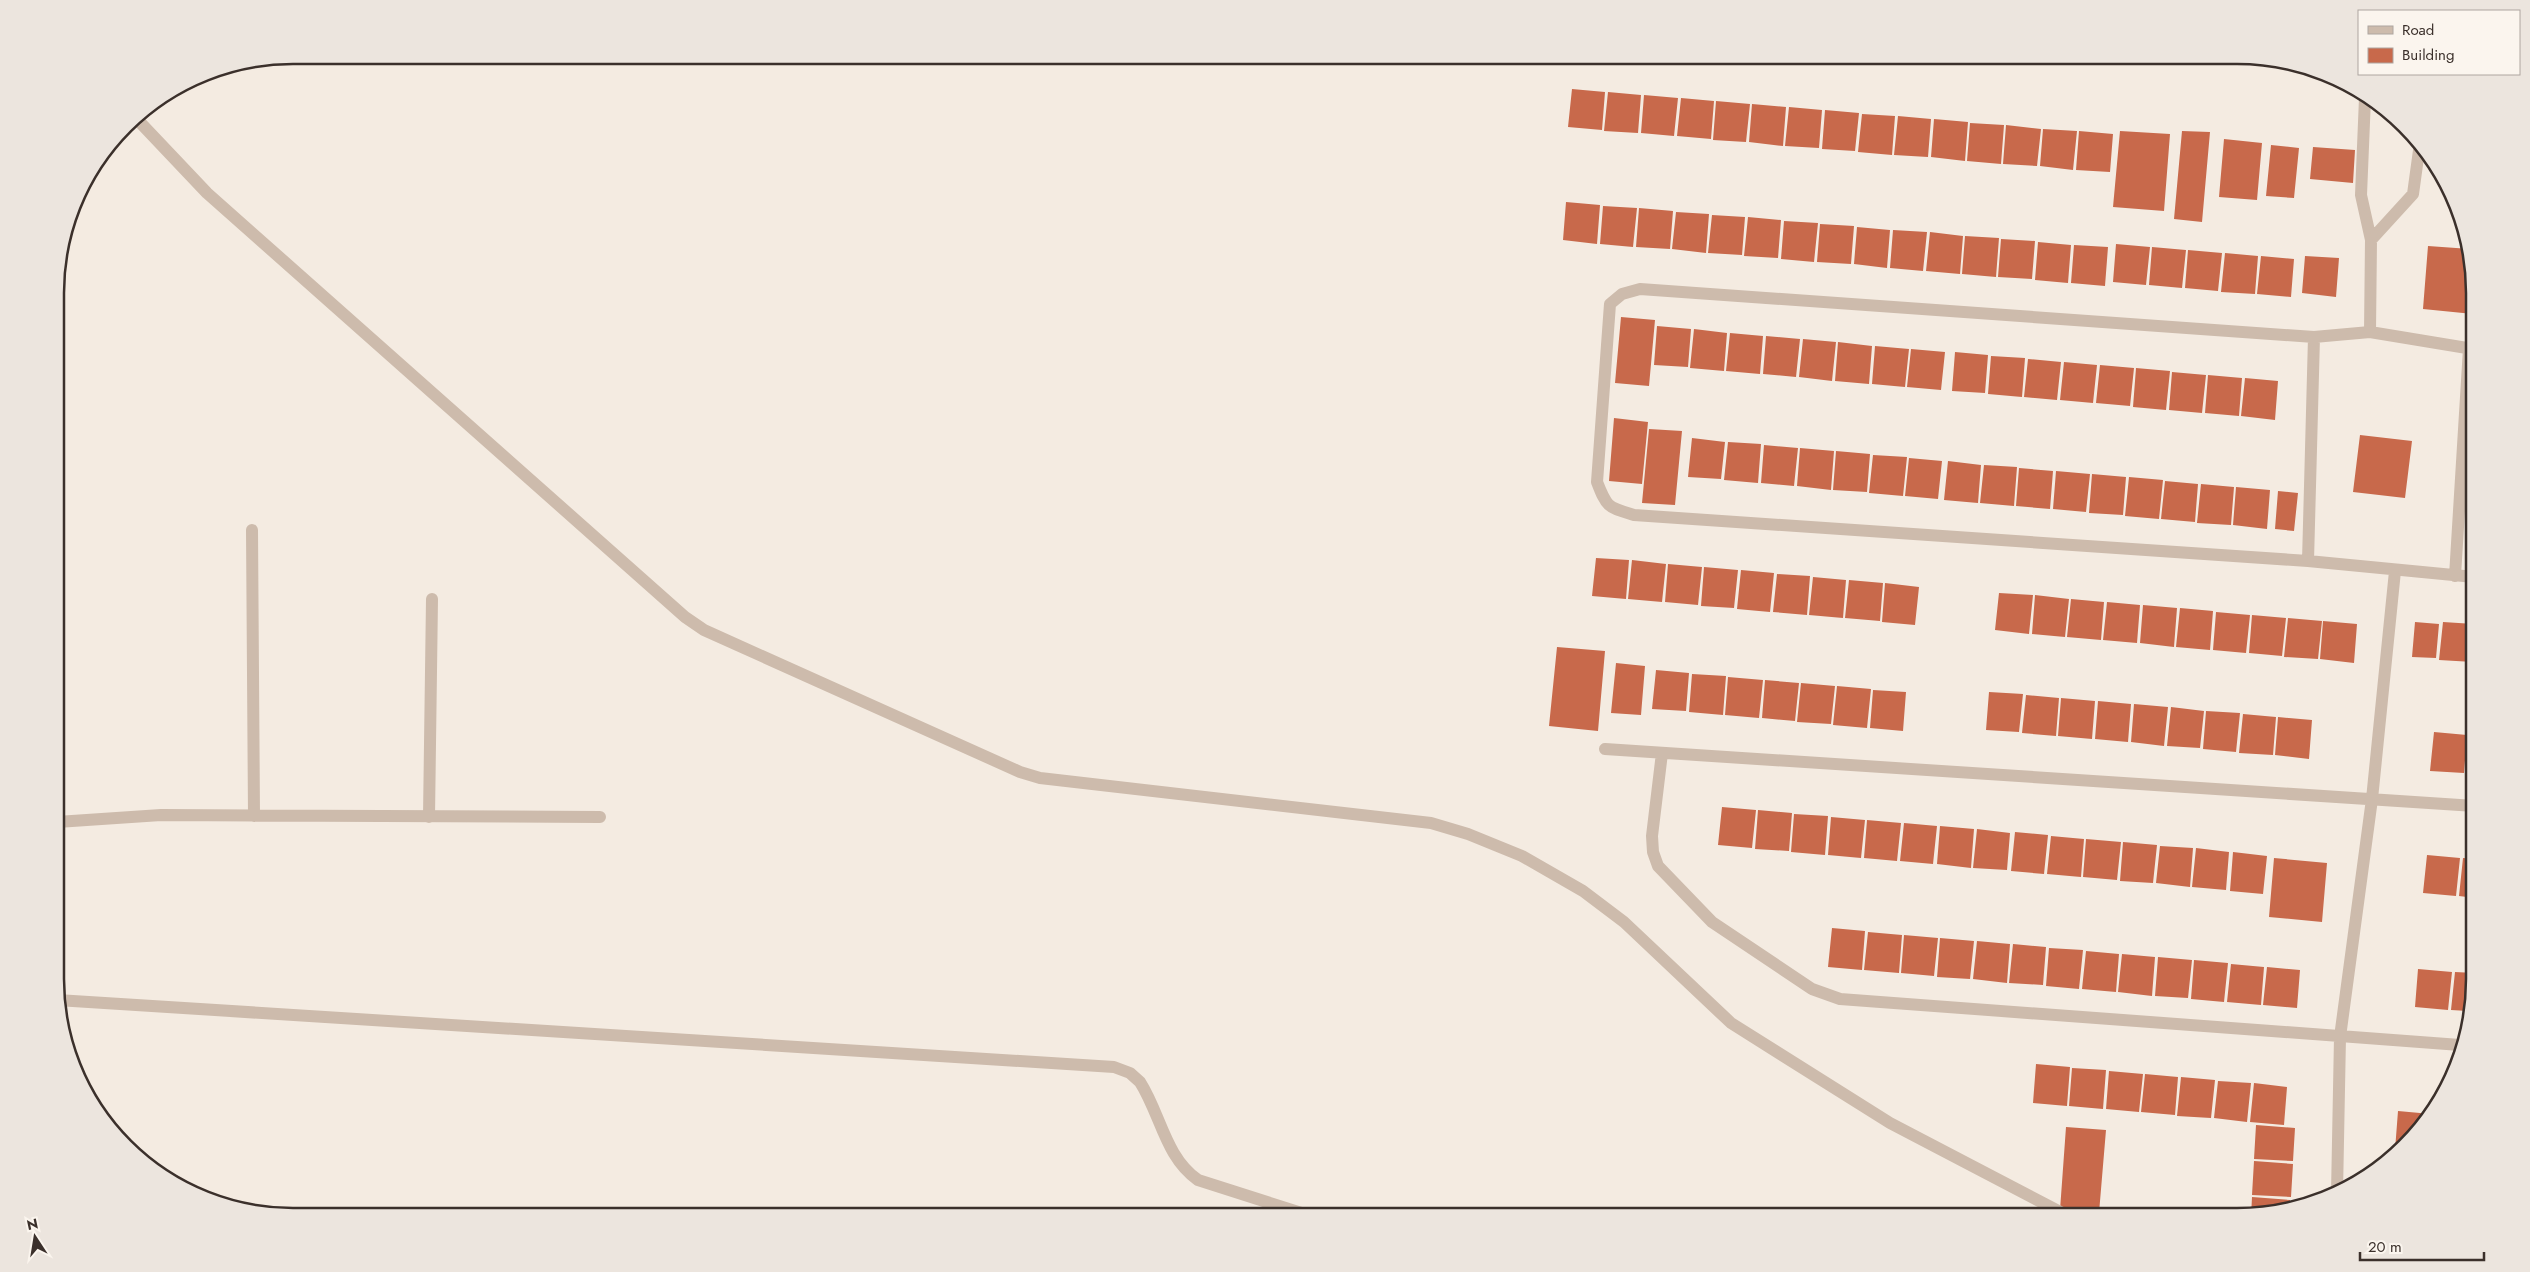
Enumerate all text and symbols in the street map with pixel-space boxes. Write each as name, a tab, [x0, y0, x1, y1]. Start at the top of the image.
legend	[2358, 10, 2520, 75]
text: Road	[2402, 19, 2434, 41]
text: Building	[2402, 44, 2454, 66]
north arrow	[10, 1212, 60, 1262]
text: N	[25, 1213, 40, 1235]
scale bar	[2360, 1230, 2484, 1262]
text: 20 m	[2368, 1236, 2402, 1258]

